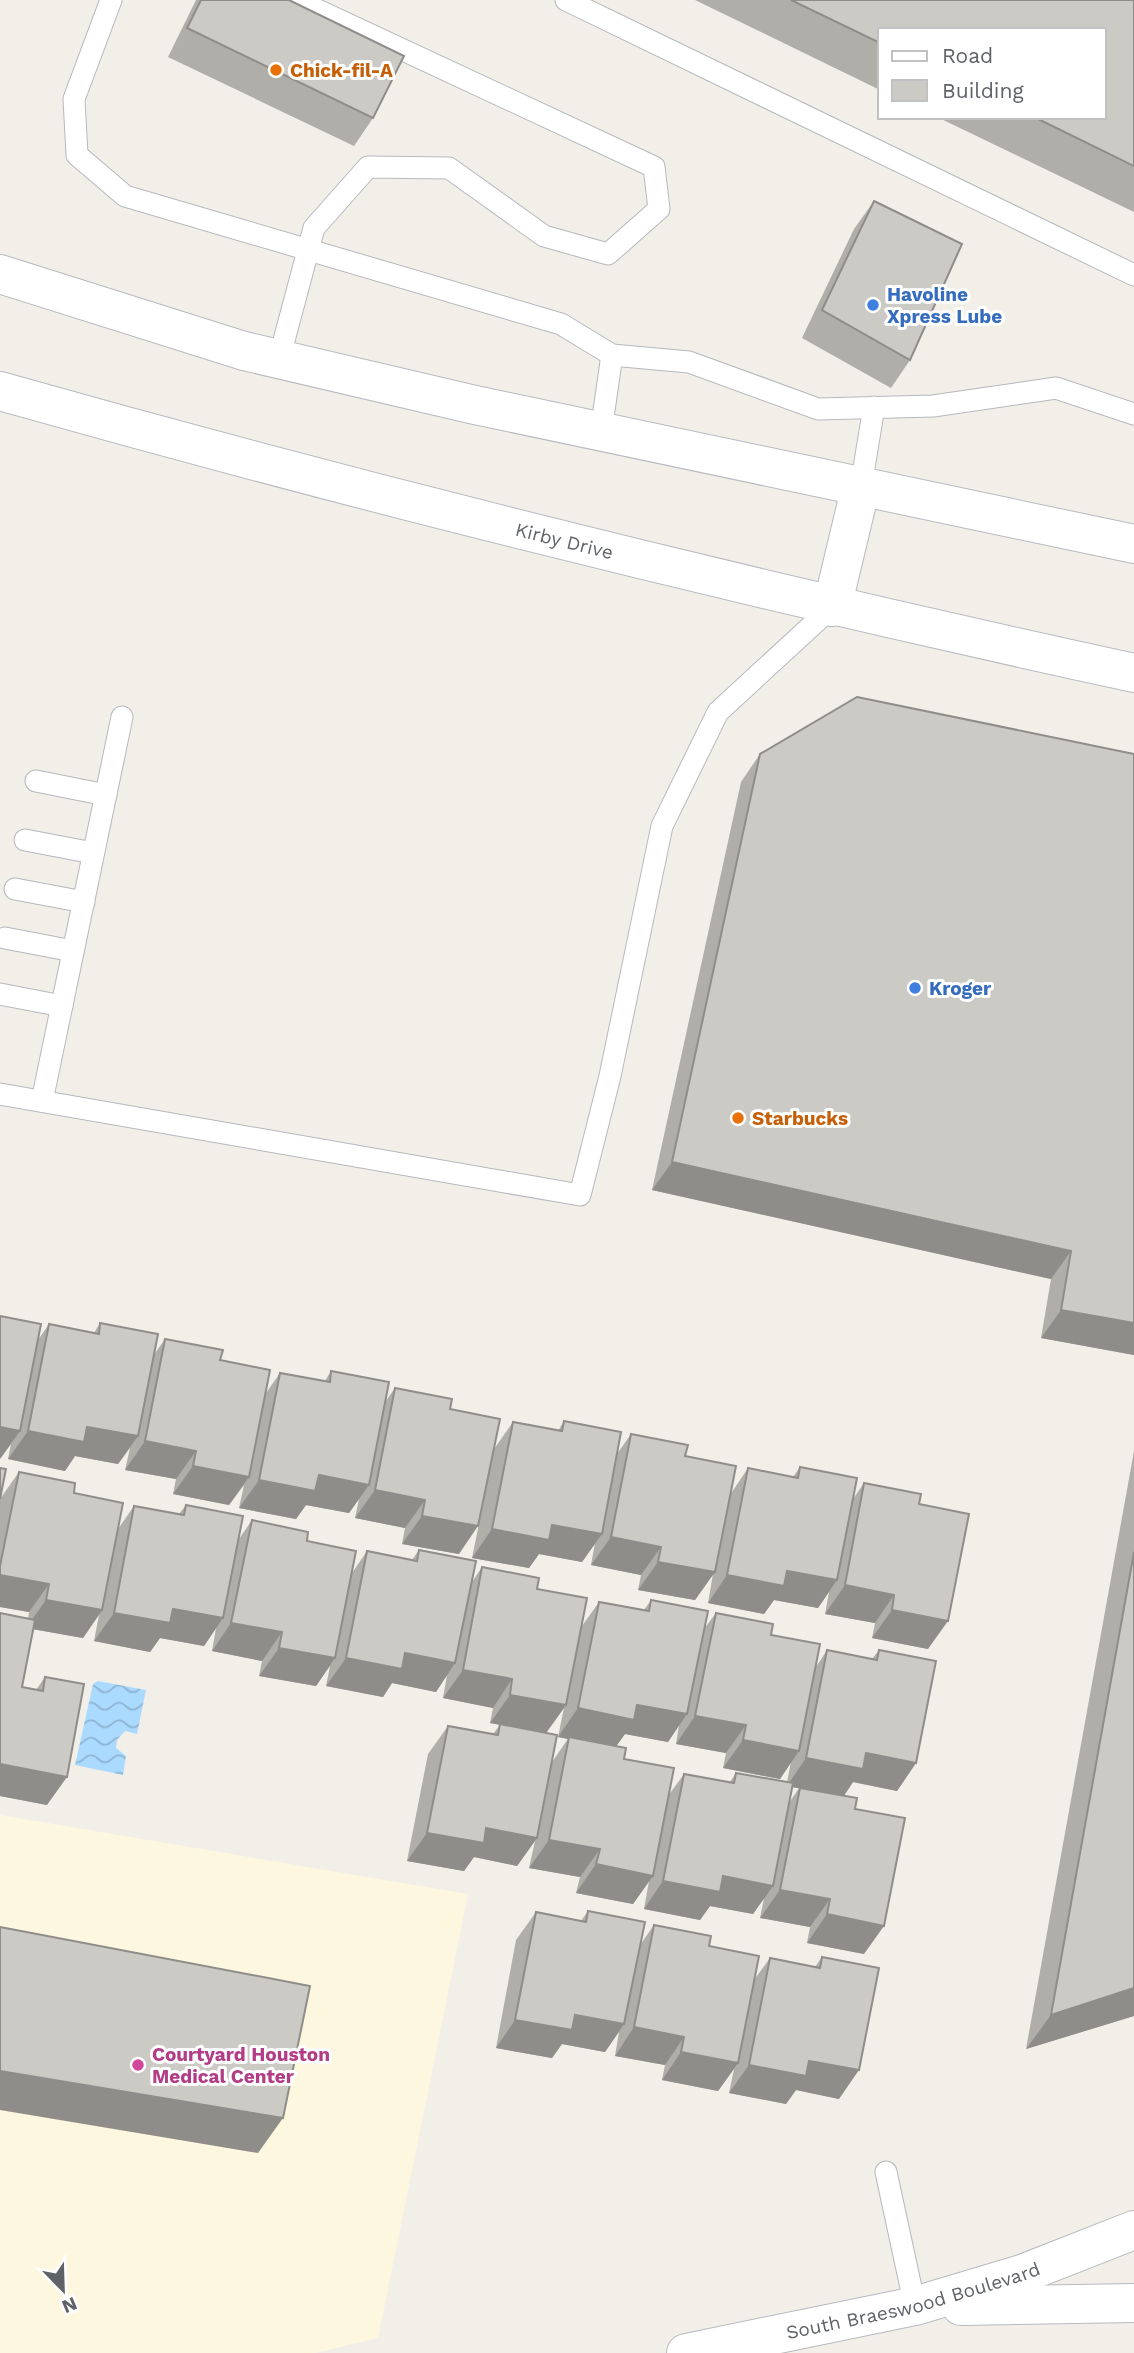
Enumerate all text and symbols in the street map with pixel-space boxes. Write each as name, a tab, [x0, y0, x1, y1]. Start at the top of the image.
legend	[878, 28, 1106, 119]
text: Road	[942, 43, 993, 68]
place label: Chick-fil-A	[290, 59, 393, 82]
marker: Chick-fil-A	[268, 62, 284, 78]
text: Building	[942, 78, 1024, 103]
place label: Havoline Xpress Lube	[887, 283, 1002, 328]
marker: Havoline Xpress Lube	[865, 297, 881, 313]
street label: Kirby Drive	[513, 517, 616, 564]
place label: Kroger	[929, 977, 992, 1000]
marker: Kroger	[907, 980, 923, 996]
place label: Starbucks	[752, 1107, 848, 1130]
marker: Starbucks	[730, 1110, 746, 1126]
place label: Courtyard Houston Medical Center	[152, 2043, 330, 2088]
marker: Courtyard Houston Medical Center	[130, 2057, 146, 2073]
north arrow	[28, 2255, 98, 2325]
street label: South Braeswood Boulevard	[784, 2257, 1043, 2344]
text: N	[58, 2292, 80, 2319]

